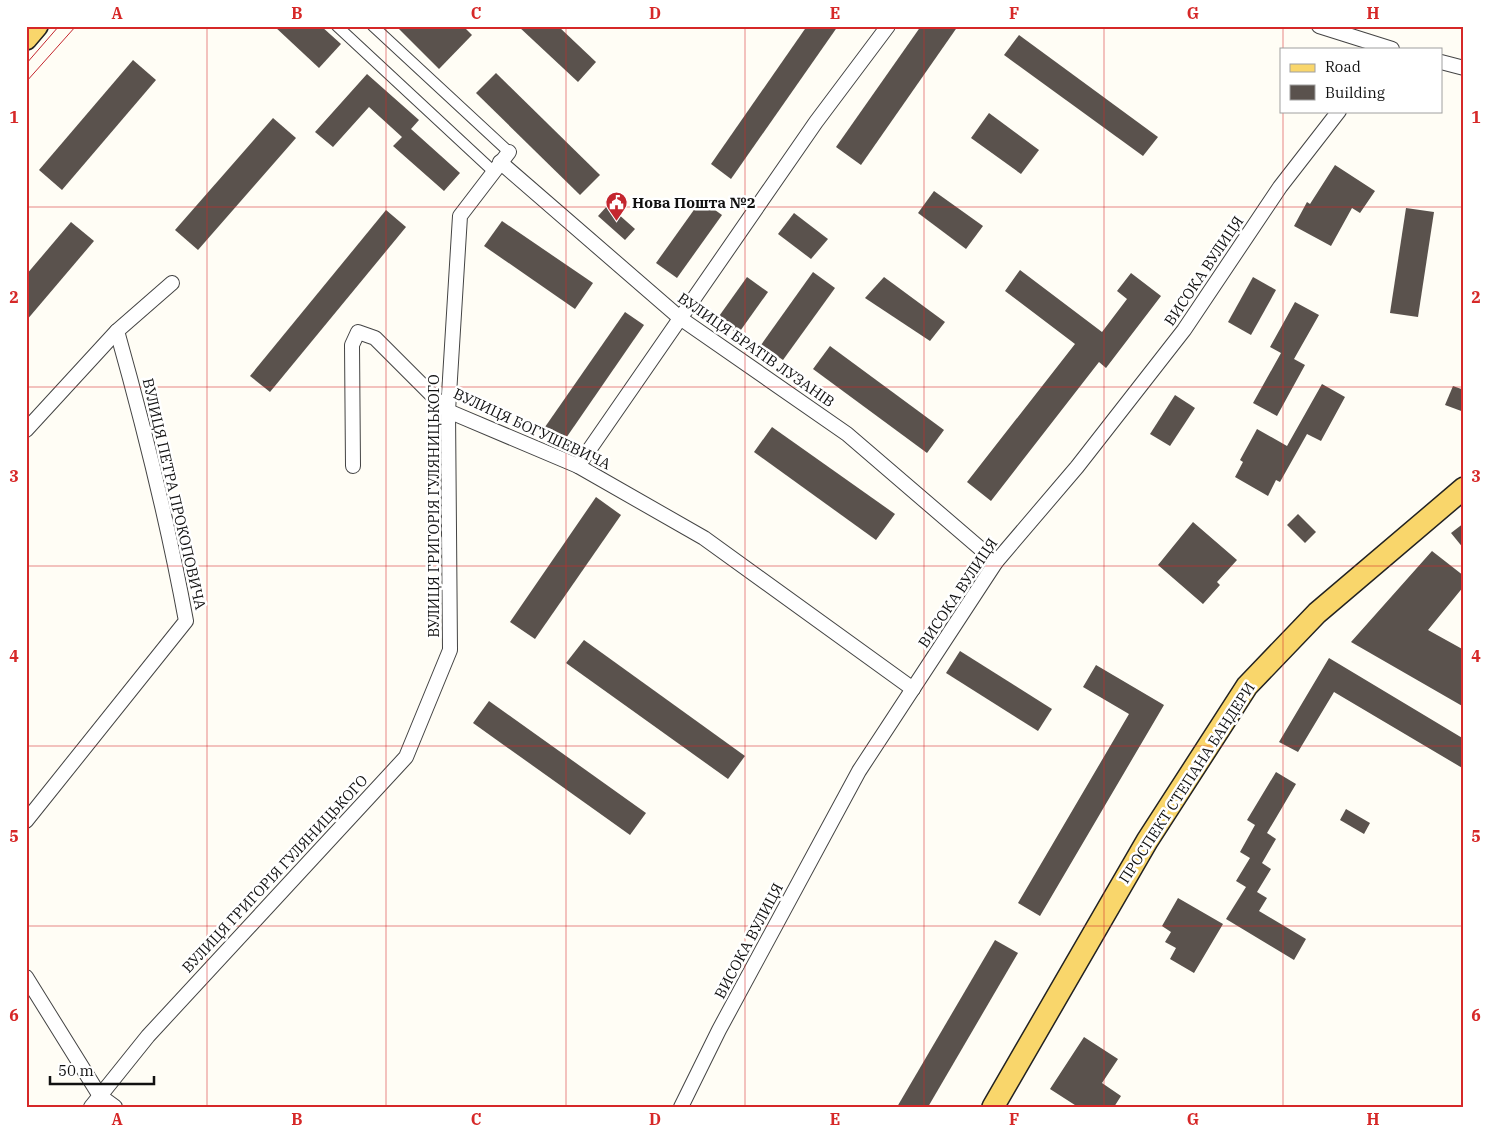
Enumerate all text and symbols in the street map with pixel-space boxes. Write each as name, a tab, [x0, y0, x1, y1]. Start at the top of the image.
text: A	[111, 3, 123, 23]
text: B	[291, 3, 303, 23]
text: C	[471, 3, 481, 23]
text: D	[649, 3, 661, 23]
text: E	[830, 3, 840, 23]
text: F	[1009, 3, 1019, 23]
text: G	[1187, 3, 1199, 23]
text: H	[1367, 3, 1380, 23]
legend	[1280, 48, 1442, 112]
text: Road	[1325, 57, 1361, 76]
text: Building	[1325, 83, 1385, 102]
text: 1	[9, 107, 19, 127]
text: 1	[1471, 107, 1481, 127]
public building icon: Нова Пошта №2	[604, 191, 628, 222]
place label: Нова Пошта №2	[632, 193, 756, 212]
street label: ВИСОКА ВУЛИЦЯ	[1160, 212, 1247, 329]
text: 2	[9, 287, 19, 307]
text: 2	[1471, 287, 1481, 307]
street label: ВУЛИЦЯ БРАТІВ ЛУЗАНІВ	[674, 288, 838, 411]
street label: ВУЛИЦЯ ГРИГОРІЯ ГУЛЯНИЦЬКОГО	[424, 374, 443, 638]
street label: ВУЛИЦЯ ПЕТРА ПРОКОПОВИЧА	[139, 376, 211, 612]
street label: ВУЛИЦЯ БОГУШЕВИЧА	[451, 384, 615, 474]
text: 3	[9, 466, 19, 486]
text: 3	[1471, 466, 1481, 486]
street label: ВИСОКА ВУЛИЦЯ	[914, 534, 1001, 651]
text: 4	[9, 646, 19, 666]
text: 4	[1471, 646, 1481, 666]
street label: ПРОСПЕКТ СТЕПАНА БАНДЕРИ	[1114, 679, 1259, 887]
street label: ВУЛИЦЯ ГРИГОРІЯ ГУЛЯНИЦЬКОГО	[178, 771, 371, 977]
text: 5	[9, 826, 19, 846]
text: 5	[1471, 826, 1481, 846]
street label: ВИСОКА ВУЛИЦЯ	[710, 880, 787, 1002]
text: 6	[9, 1005, 19, 1025]
text: 6	[1471, 1005, 1481, 1025]
scale bar	[50, 1053, 154, 1085]
text: 50 m	[58, 1061, 94, 1080]
text: A	[111, 1109, 123, 1129]
text: B	[291, 1109, 303, 1129]
text: C	[471, 1109, 481, 1129]
text: D	[649, 1109, 661, 1129]
text: E	[830, 1109, 840, 1129]
text: F	[1009, 1109, 1019, 1129]
text: G	[1187, 1109, 1199, 1129]
text: H	[1367, 1109, 1380, 1129]

